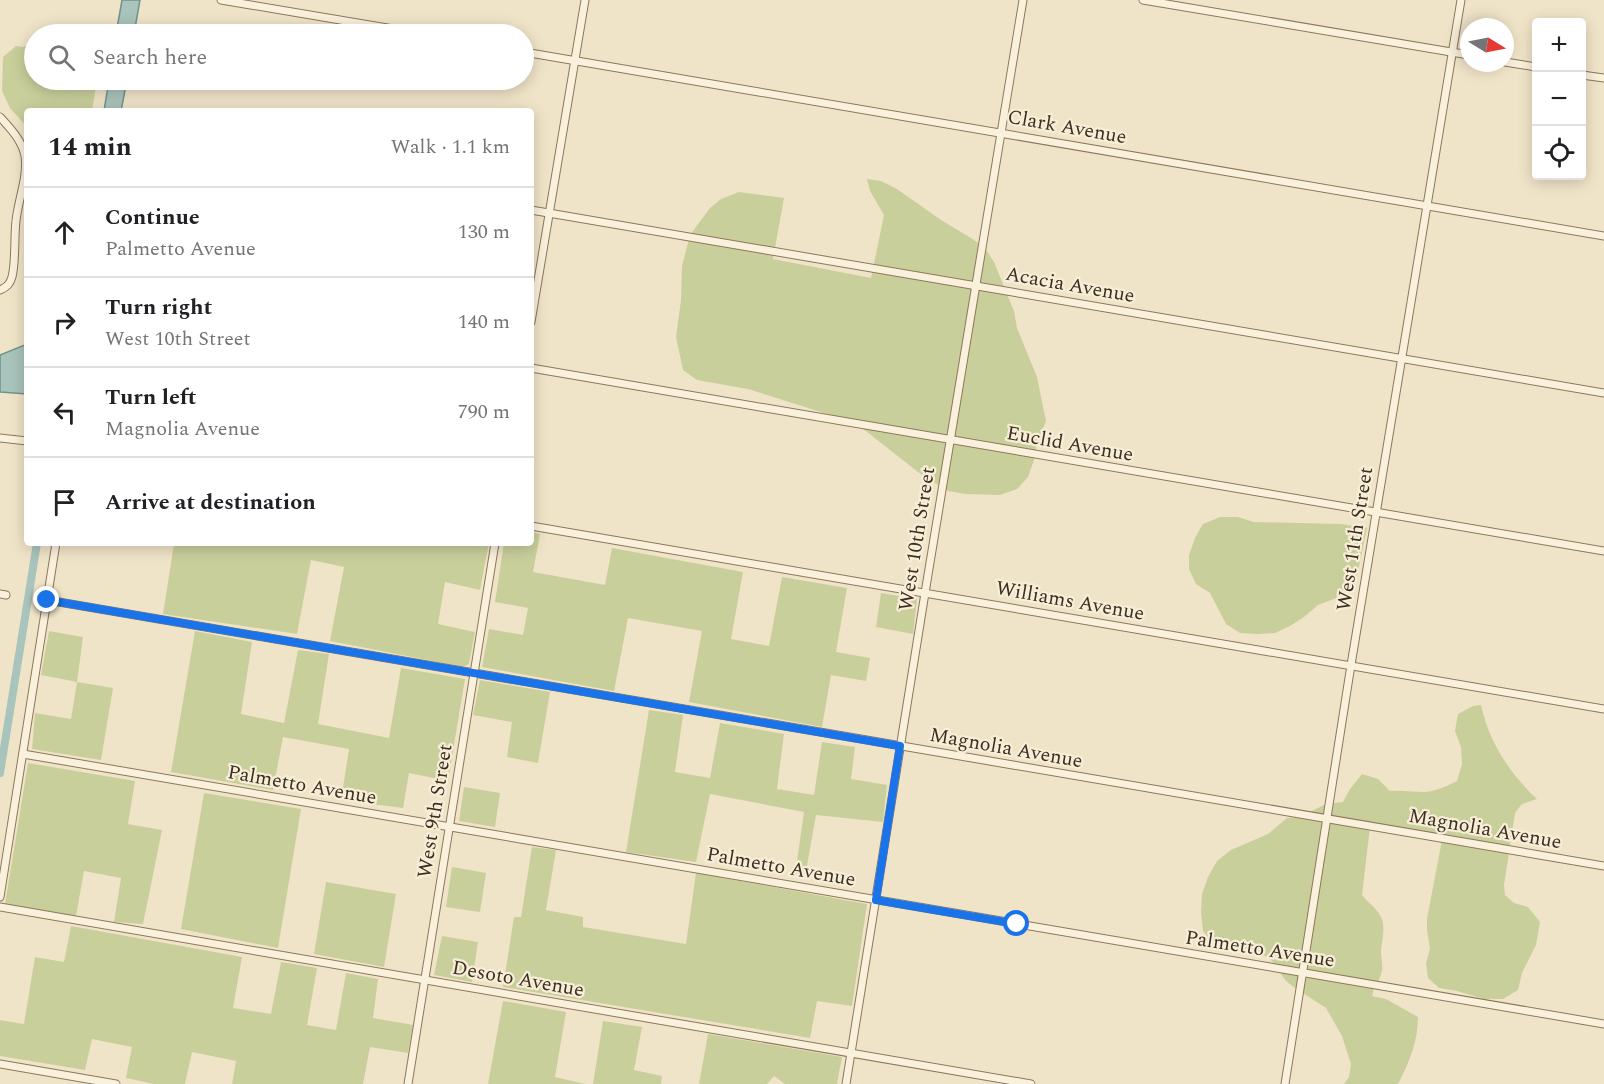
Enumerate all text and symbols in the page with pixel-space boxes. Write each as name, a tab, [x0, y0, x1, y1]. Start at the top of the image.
north arrow	[1460, 18, 1514, 72]
map controls	[1532, 18, 1586, 180]
button: +	[1532, 18, 1586, 72]
search box	[24, 24, 534, 90]
icon: search	[45, 41, 78, 74]
text: Search here	[93, 41, 207, 74]
button: −	[1532, 72, 1586, 126]
street label: Clark Avenue	[1005, 102, 1129, 152]
button: locate	[1532, 126, 1586, 180]
text: 14 min	[48, 127, 132, 167]
text: Walk · 1.1 km	[391, 132, 510, 162]
text: Continue	[105, 201, 200, 234]
icon: ahead	[48, 216, 81, 249]
text: 130 m	[458, 217, 510, 247]
text: Palmetto Avenue	[105, 234, 256, 264]
street label: Acacia Avenue	[1003, 259, 1137, 311]
text: Turn right	[105, 291, 212, 324]
icon: right	[48, 306, 81, 339]
text: 140 m	[458, 307, 510, 337]
text: West 10th Street	[105, 324, 251, 354]
text: Turn left	[105, 381, 197, 414]
icon: left	[48, 396, 81, 429]
text: 790 m	[458, 397, 510, 427]
text: Magnolia Avenue	[105, 414, 260, 444]
street label: Euclid Avenue	[1004, 418, 1136, 470]
street label: West 10th Street	[891, 465, 943, 613]
street label: West 11th Street	[1329, 465, 1381, 613]
icon: arrive	[48, 486, 81, 519]
text: Arrive at destination	[105, 486, 316, 519]
street label: Williams Avenue	[993, 573, 1147, 629]
route end	[33, 586, 59, 612]
street label: Magnolia Avenue	[927, 720, 1085, 776]
street label: West 9th Street	[410, 742, 460, 880]
street label: Palmetto Avenue	[225, 757, 379, 813]
street label: Magnolia Avenue	[1406, 801, 1564, 857]
street label: Palmetto Avenue	[704, 839, 858, 895]
route start	[1003, 910, 1029, 936]
street label: Palmetto Avenue	[1183, 922, 1337, 976]
street label: Desoto Avenue	[450, 953, 586, 1005]

